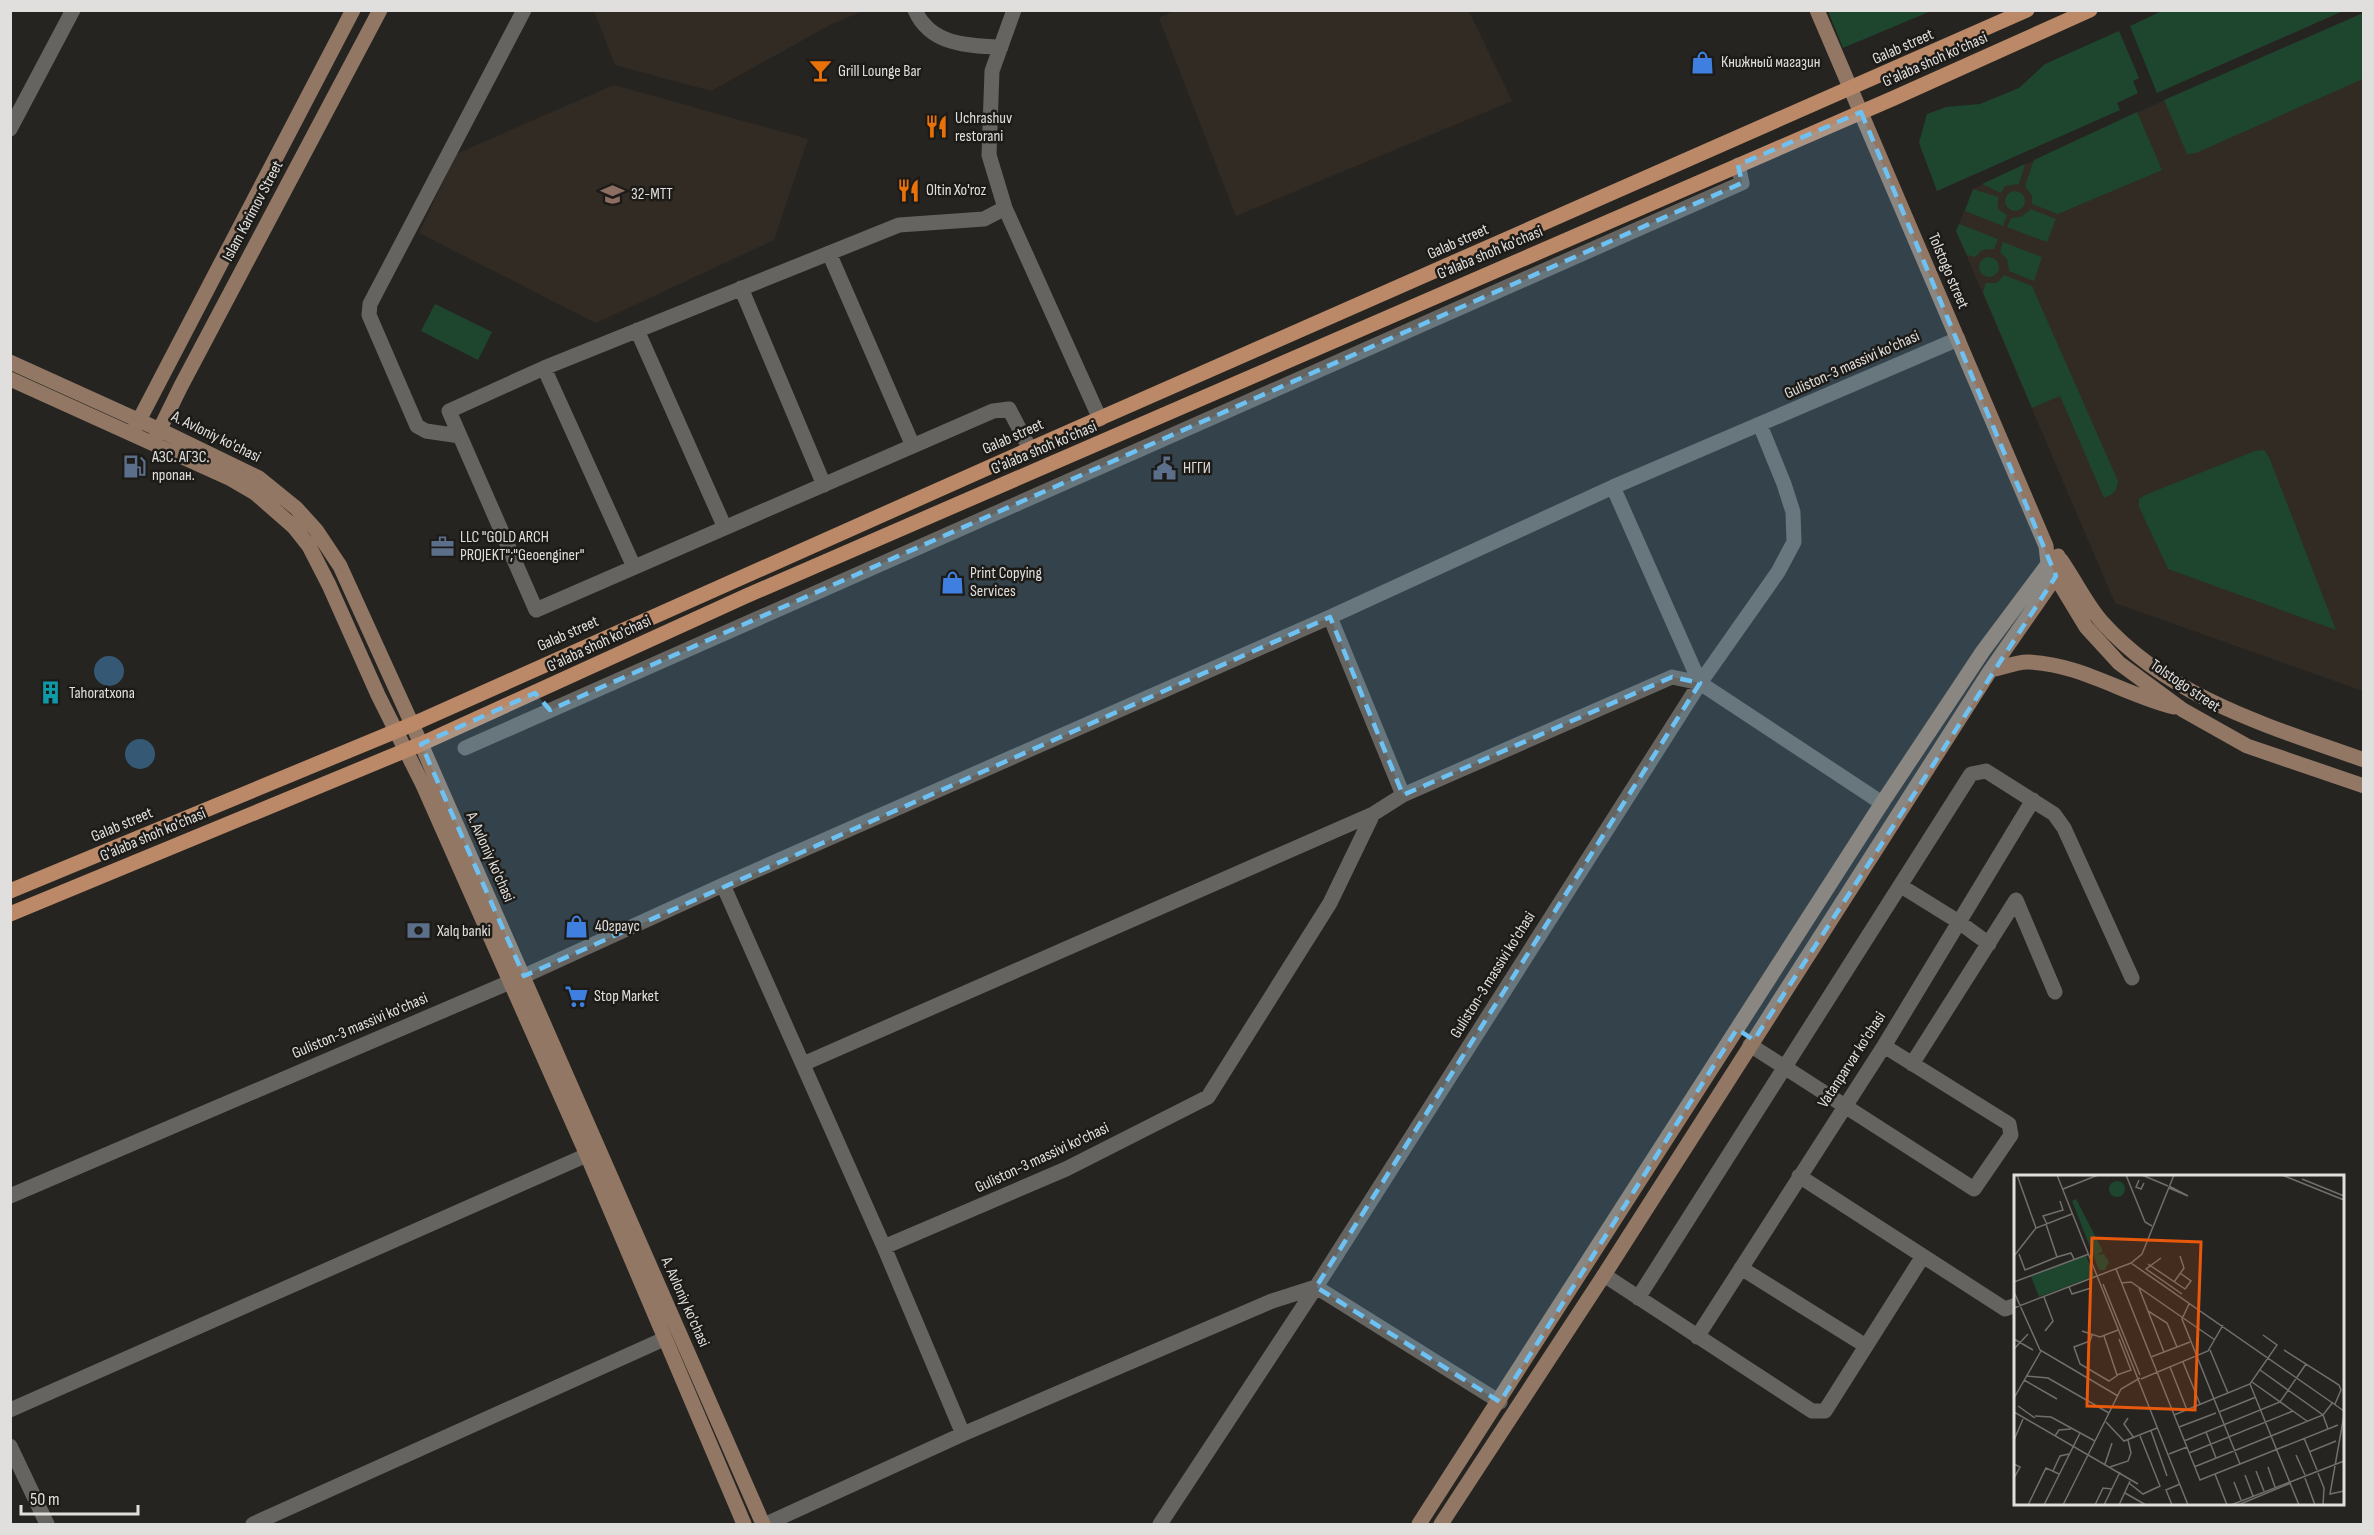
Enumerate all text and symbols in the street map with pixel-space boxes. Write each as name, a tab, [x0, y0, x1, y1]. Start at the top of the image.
street label: Galab street	[1869, 25, 1937, 69]
street label: G'alaba shoh ko'chasi	[1880, 28, 1990, 92]
shop icon: Книжный магазин	[1690, 49, 1716, 75]
place label: Книжный магазин	[1721, 53, 1820, 72]
bar icon: Grill Lounge Bar	[807, 58, 833, 84]
place label: Grill Lounge Bar	[838, 62, 922, 81]
place label: Uchrashuv restorani	[955, 109, 1012, 146]
restaurant icon: Uchrashuv restorani	[924, 114, 950, 140]
street label: Islam Karimov Street	[219, 157, 288, 265]
restaurant icon: Oltin Xo'roz	[895, 177, 921, 203]
school or university icon: 32-MTT	[600, 181, 626, 207]
place label: Oltin Xo'roz	[926, 181, 986, 200]
place label: 32-MTT	[631, 185, 673, 204]
street label: Galab street	[1424, 220, 1492, 264]
street label: G'alaba shoh ko'chasi	[1434, 222, 1546, 284]
street label: Tolstogo street	[1924, 230, 1972, 312]
street label: Guliston-3 massivi ko'chasi	[1782, 327, 1922, 403]
street label: A. Avloniy ko'chasi	[167, 407, 264, 467]
street label: Galab street	[979, 415, 1047, 459]
street label: G'alaba shoh ko'chasi	[988, 417, 1100, 479]
place label: АЗС. АГЗС. пропан.	[151, 448, 209, 485]
fuel station icon: АЗС. АГЗС. пропан.	[121, 453, 147, 479]
public building icon: НГГИ	[1152, 455, 1178, 481]
place label: НГГИ	[1183, 459, 1211, 478]
place label: LLC "GOLD ARCH PROJEKT";"Geoenginer"	[460, 528, 584, 565]
office icon: LLC "GOLD ARCH PROJEKT";"Geoenginer"	[429, 533, 455, 559]
place label: Print Copying Services	[970, 564, 1042, 601]
shop icon: Print Copying Services	[939, 569, 965, 595]
street label: Galab street	[534, 612, 602, 656]
street label: G'alaba shoh ko'chasi	[544, 612, 654, 676]
street label: Tolstogo street	[2146, 656, 2224, 716]
building icon: Tahoratxona	[38, 680, 64, 706]
place label: Tahoratxona	[69, 684, 135, 703]
street label: Galab street	[88, 804, 156, 846]
street label: G'alaba shoh ko'chasi	[97, 804, 209, 866]
street label: A. Avloniy ko'chasi	[461, 808, 518, 905]
street label: Guliston-3 massivi ko'chasi	[1446, 908, 1540, 1042]
shop icon: 40граус	[564, 913, 590, 939]
place label: 40граус	[595, 917, 640, 936]
bank icon: Xalq banki	[406, 918, 432, 944]
place label: Xalq banki	[436, 922, 491, 941]
supermarket icon: Stop Market	[563, 983, 589, 1009]
place label: Stop Market	[594, 987, 659, 1006]
street label: Guliston-3 massivi ko'chasi	[289, 989, 431, 1063]
street label: Vatanparvar ko'chasi	[1814, 1008, 1890, 1112]
street label: Guliston-3 massivi ko'chasi	[972, 1119, 1112, 1197]
inset map	[2014, 1175, 2344, 1505]
street label: A. Avloniy ko'chasi	[656, 1253, 713, 1350]
scale bar	[21, 1478, 138, 1516]
text: 50 m	[30, 1489, 60, 1510]

